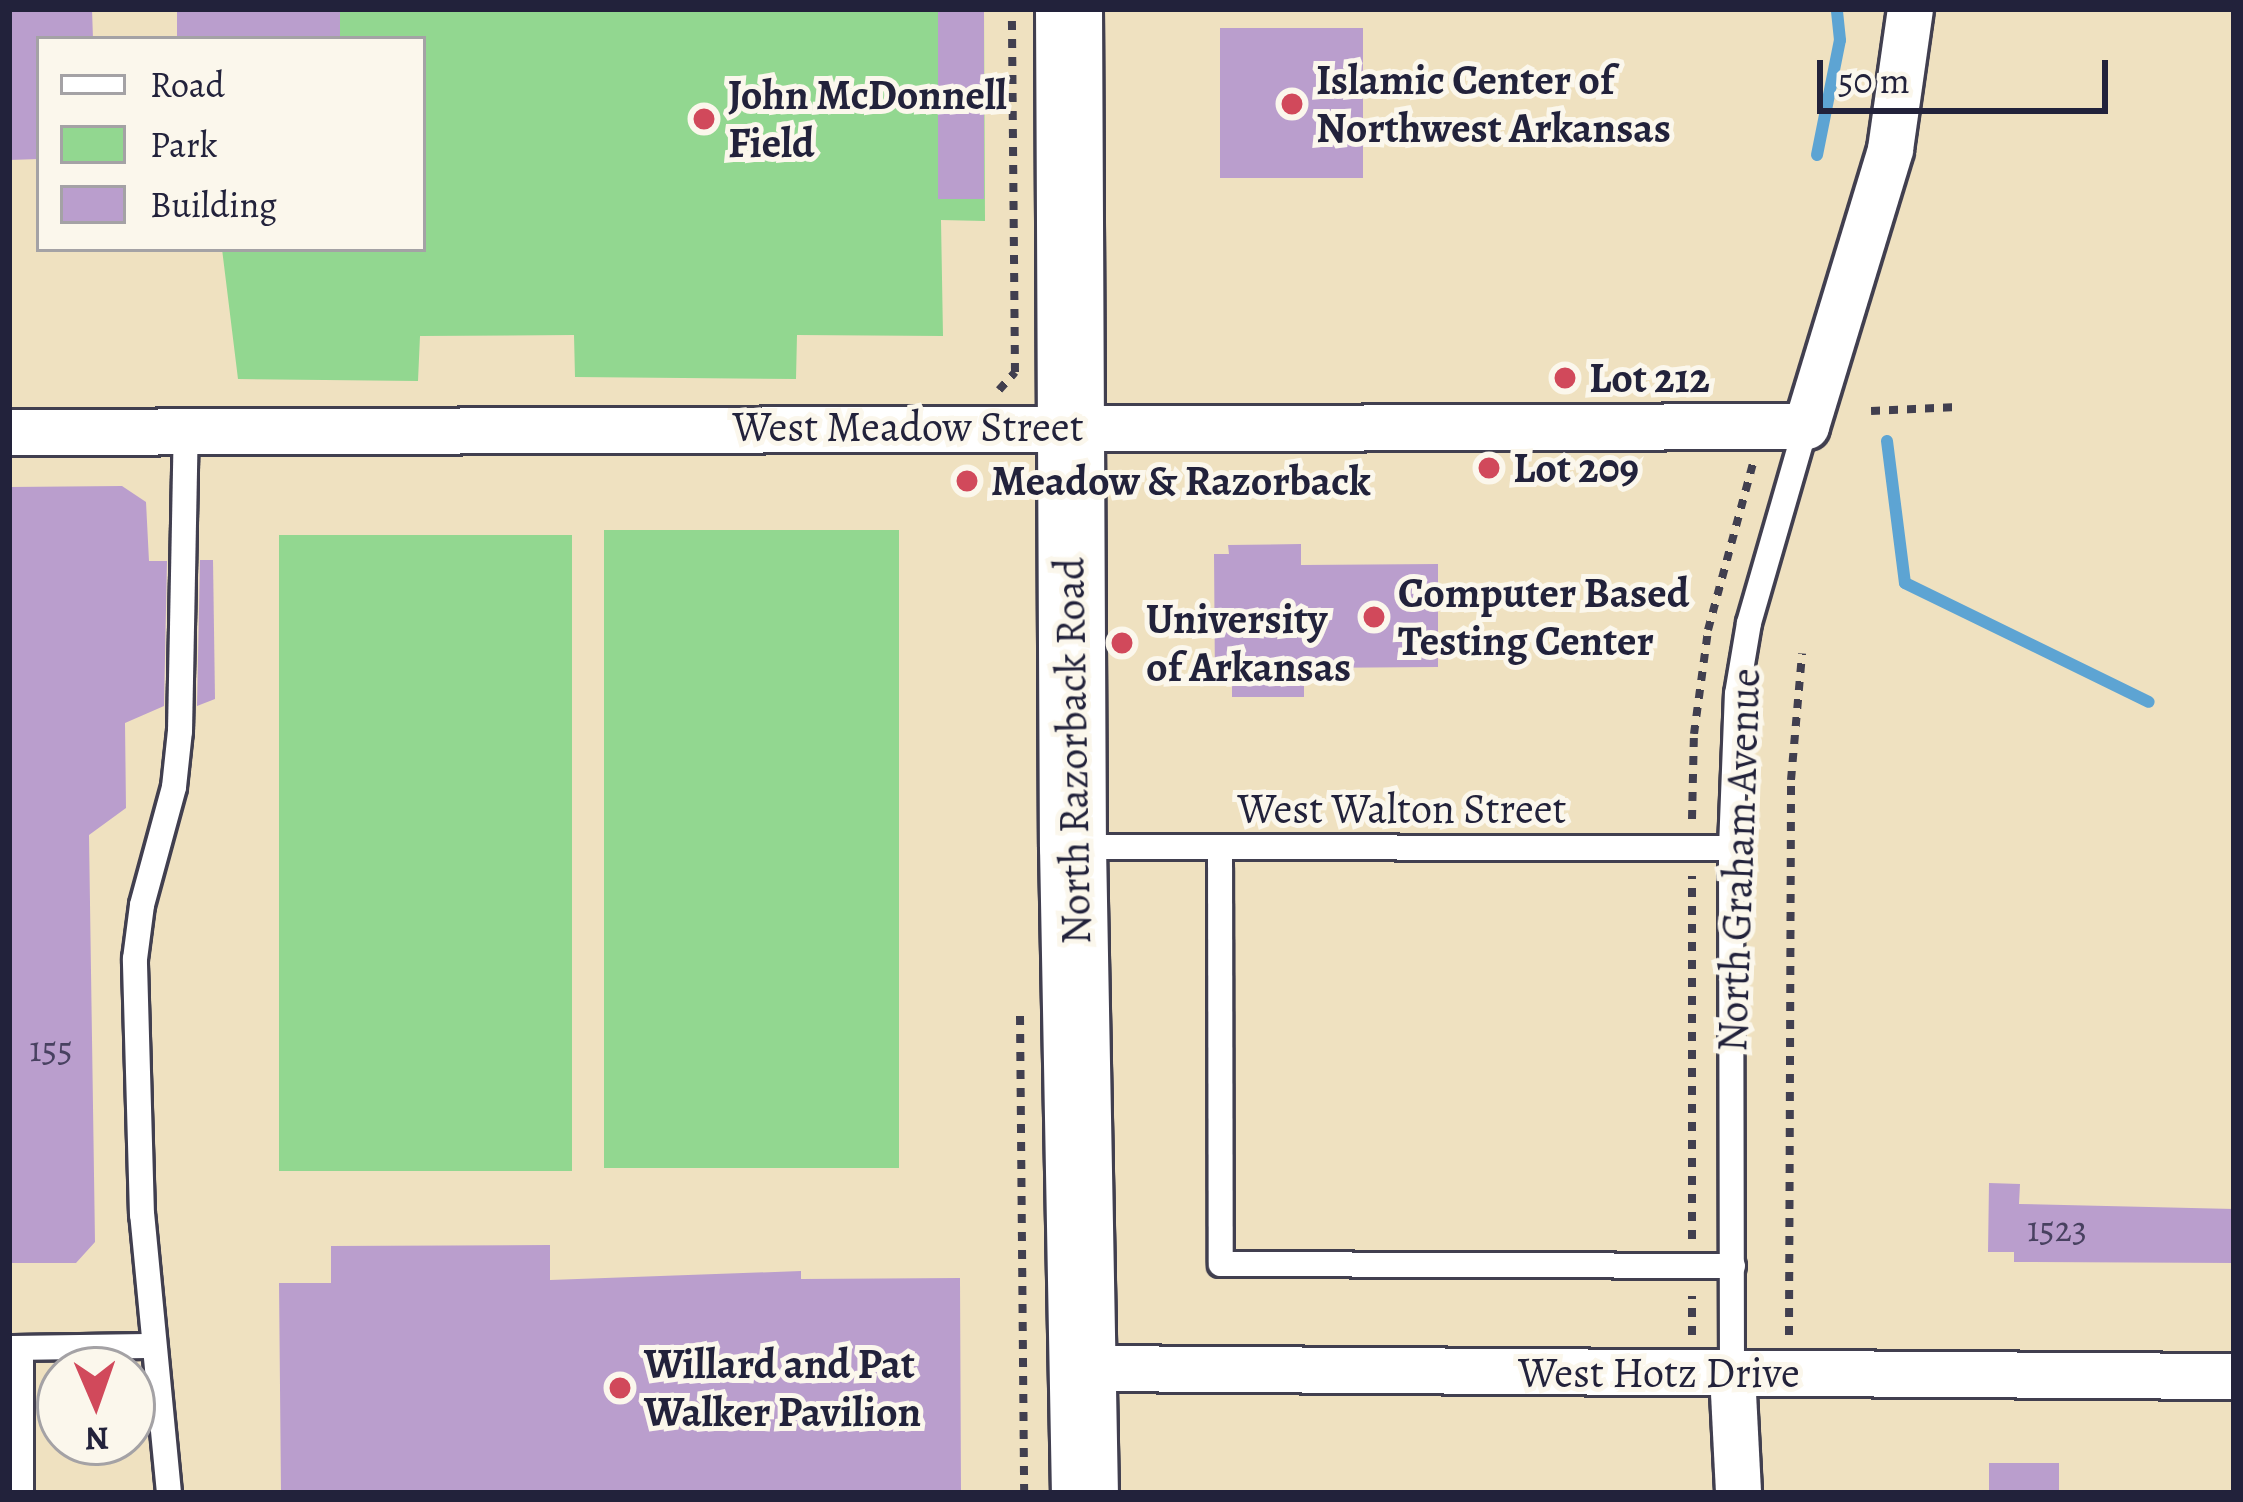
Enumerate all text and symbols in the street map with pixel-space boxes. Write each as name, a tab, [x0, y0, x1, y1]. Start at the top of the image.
legend	[36, 36, 426, 252]
scale bar	[1823, 36, 2114, 110]
place label: Islamic Center of Northwest Arkansas	[1316, 55, 1671, 154]
text: 50 m	[1838, 56, 1910, 105]
text: Road	[150, 60, 225, 109]
place label: John McDonnell Field	[728, 70, 1007, 168]
marker: Islamic Center of Northwest Arkansas	[1279, 91, 1305, 117]
marker: John McDonnell Field	[691, 106, 717, 132]
text: Park	[150, 120, 218, 169]
text: Building	[150, 180, 277, 229]
place label: Lot 212	[1589, 353, 1710, 403]
marker: Lot 212	[1552, 365, 1578, 391]
street label: West Meadow Street	[733, 402, 1083, 452]
place label: Lot 209	[1513, 443, 1639, 493]
marker: Lot 209	[1476, 455, 1502, 481]
place label: Meadow & Razorback	[991, 456, 1371, 506]
marker: Meadow & Razorback	[954, 468, 980, 494]
street label: North Razorback Road	[1044, 557, 1102, 945]
place label: Computer Based Testing Center	[1398, 568, 1689, 666]
place label: University of Arkansas	[1146, 594, 1351, 692]
marker: Computer Based Testing Center	[1361, 604, 1387, 630]
marker: University of Arkansas	[1109, 630, 1135, 656]
street label: North Graham Avenue	[1707, 667, 1771, 1053]
street label: West Walton Street	[1238, 784, 1566, 834]
house number: 155	[29, 1027, 73, 1071]
house number: 1523	[2027, 1207, 2087, 1251]
place label: Willard and Pat Walker Pavilion	[644, 1339, 921, 1438]
north arrow	[36, 1346, 156, 1466]
street label: West Hotz Drive	[1518, 1348, 1800, 1398]
marker: Willard and Pat Walker Pavilion	[607, 1375, 633, 1401]
text: N	[84, 1417, 110, 1462]

